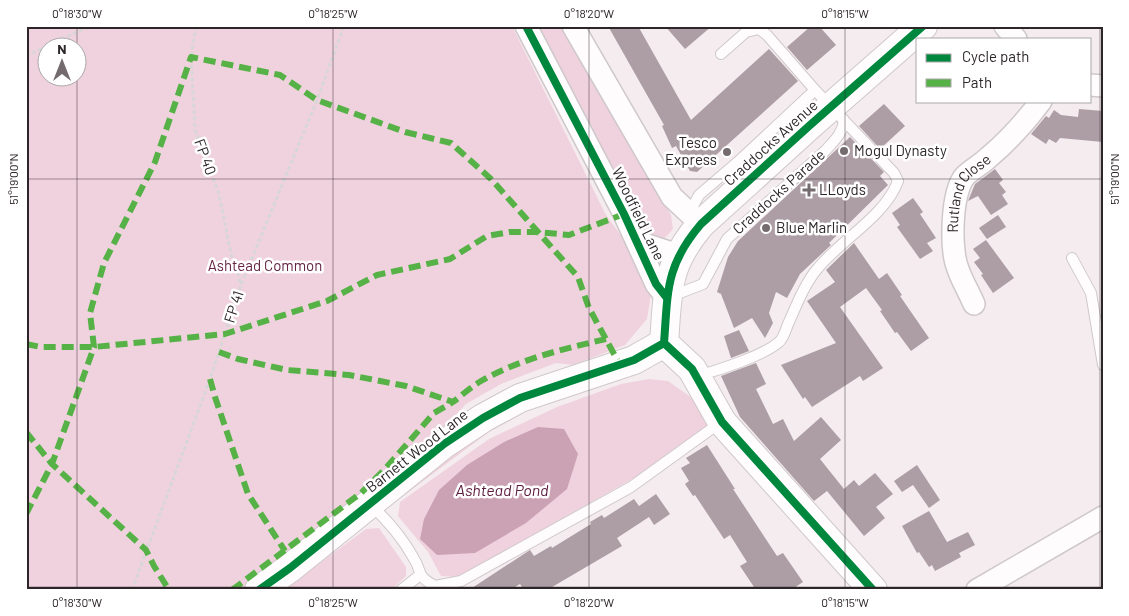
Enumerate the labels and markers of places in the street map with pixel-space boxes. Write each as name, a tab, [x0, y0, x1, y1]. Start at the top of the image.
place label: Tesco Express	[665, 133, 717, 168]
place label: Mogul Dynasty	[854, 141, 947, 159]
marker: Mogul Dynasty	[838, 145, 850, 157]
marker: Tesco Express	[721, 146, 733, 158]
place label: LLoyds	[819, 180, 866, 198]
marker: LLoyds	[803, 184, 815, 196]
place label: Blue Marlin	[776, 218, 847, 236]
marker: Blue Marlin	[760, 222, 772, 234]

